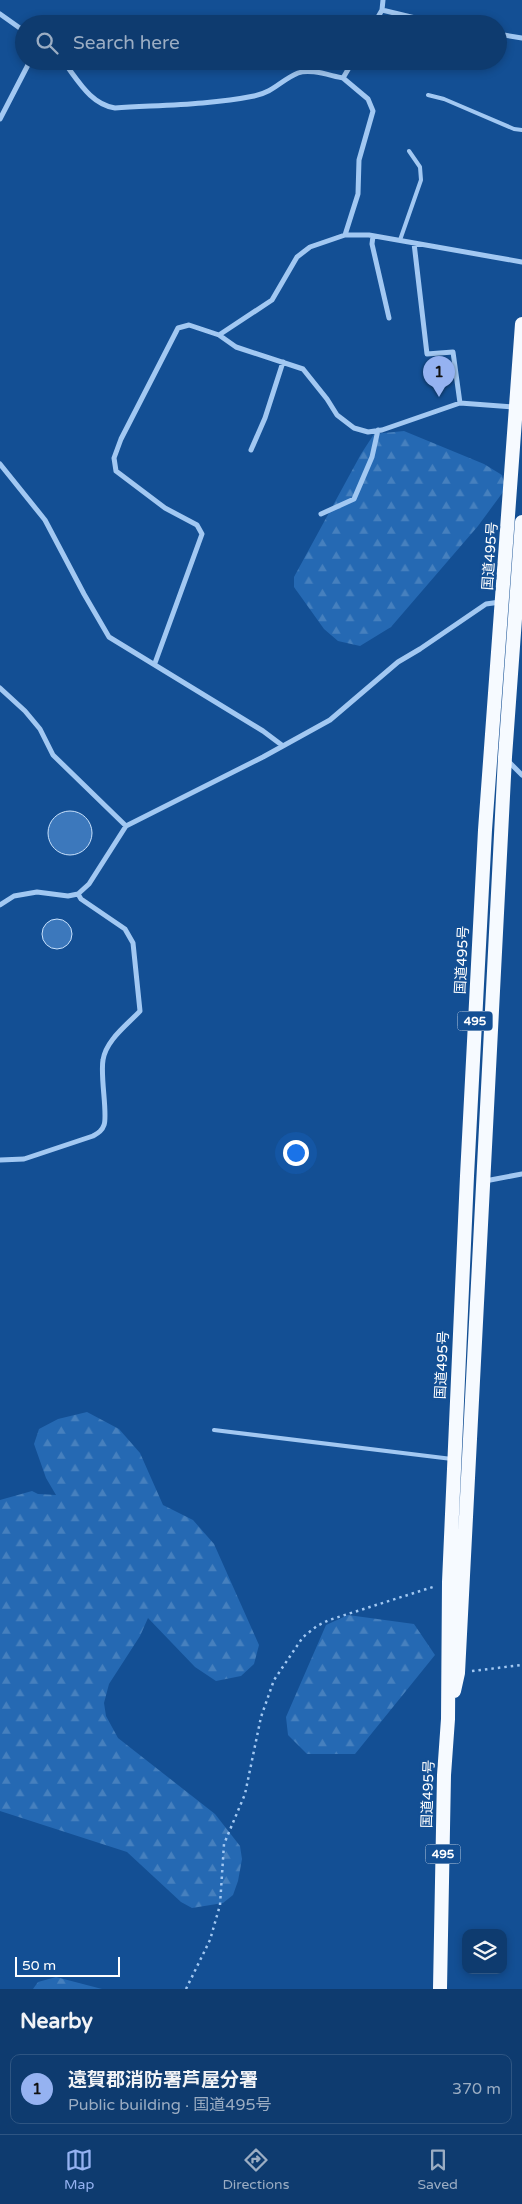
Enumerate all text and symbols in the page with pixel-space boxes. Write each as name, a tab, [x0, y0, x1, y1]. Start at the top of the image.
search box	[15, 15, 507, 70]
icon: search	[33, 29, 61, 57]
text: Search here	[73, 32, 180, 54]
pin: 1	[423, 356, 455, 397]
street label: 国道495号	[479, 521, 501, 591]
street label: 国道495号	[452, 925, 472, 995]
road number: 495	[458, 1011, 492, 1030]
your location	[283, 1140, 309, 1166]
street label: 国道495号	[432, 1330, 452, 1400]
street label: 国道495号	[418, 1760, 438, 1828]
road number: 495	[426, 1845, 460, 1864]
map controls	[462, 1929, 507, 1974]
button: layers	[462, 1929, 507, 1974]
scale bar	[15, 1954, 120, 1977]
text: 50 m	[22, 1957, 56, 1974]
text: Nearby	[20, 2009, 93, 2034]
text: 遠賀郡消防署芦屋分署	[68, 2069, 258, 2091]
text: 1	[32, 2079, 42, 2099]
text: 370 m	[452, 2079, 501, 2099]
text: Public building · 国道495号	[68, 2095, 272, 2115]
tab: Map	[64, 2146, 94, 2193]
tab: Directions	[222, 2146, 289, 2193]
tab: Saved	[417, 2146, 458, 2193]

